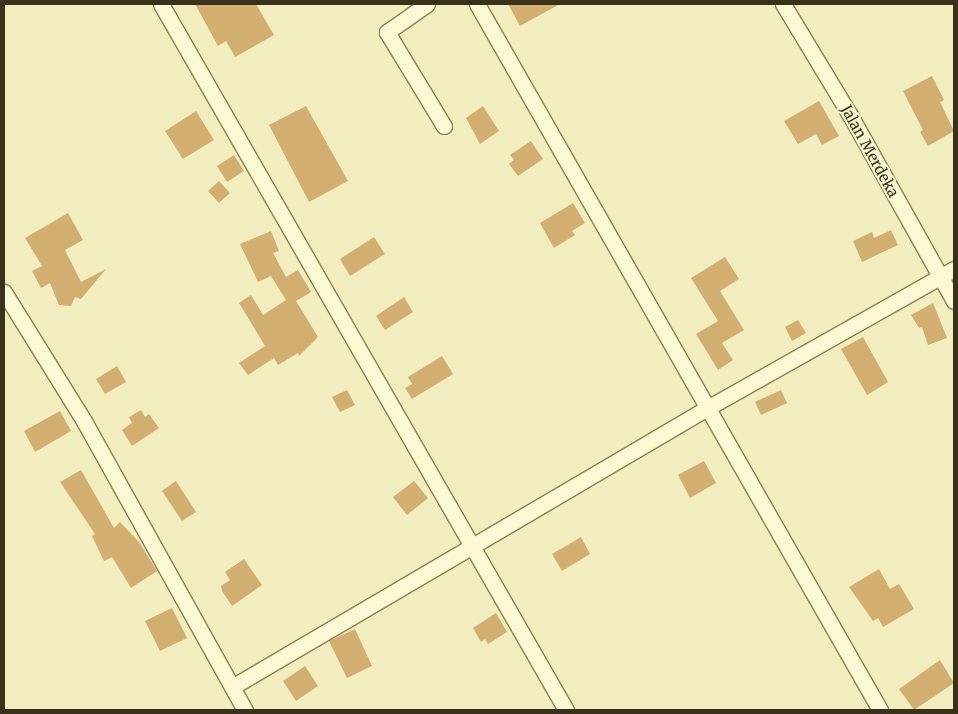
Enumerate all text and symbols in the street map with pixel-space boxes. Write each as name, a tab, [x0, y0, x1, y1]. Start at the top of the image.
street label: Jalan Merdeka	[837, 102, 903, 200]

